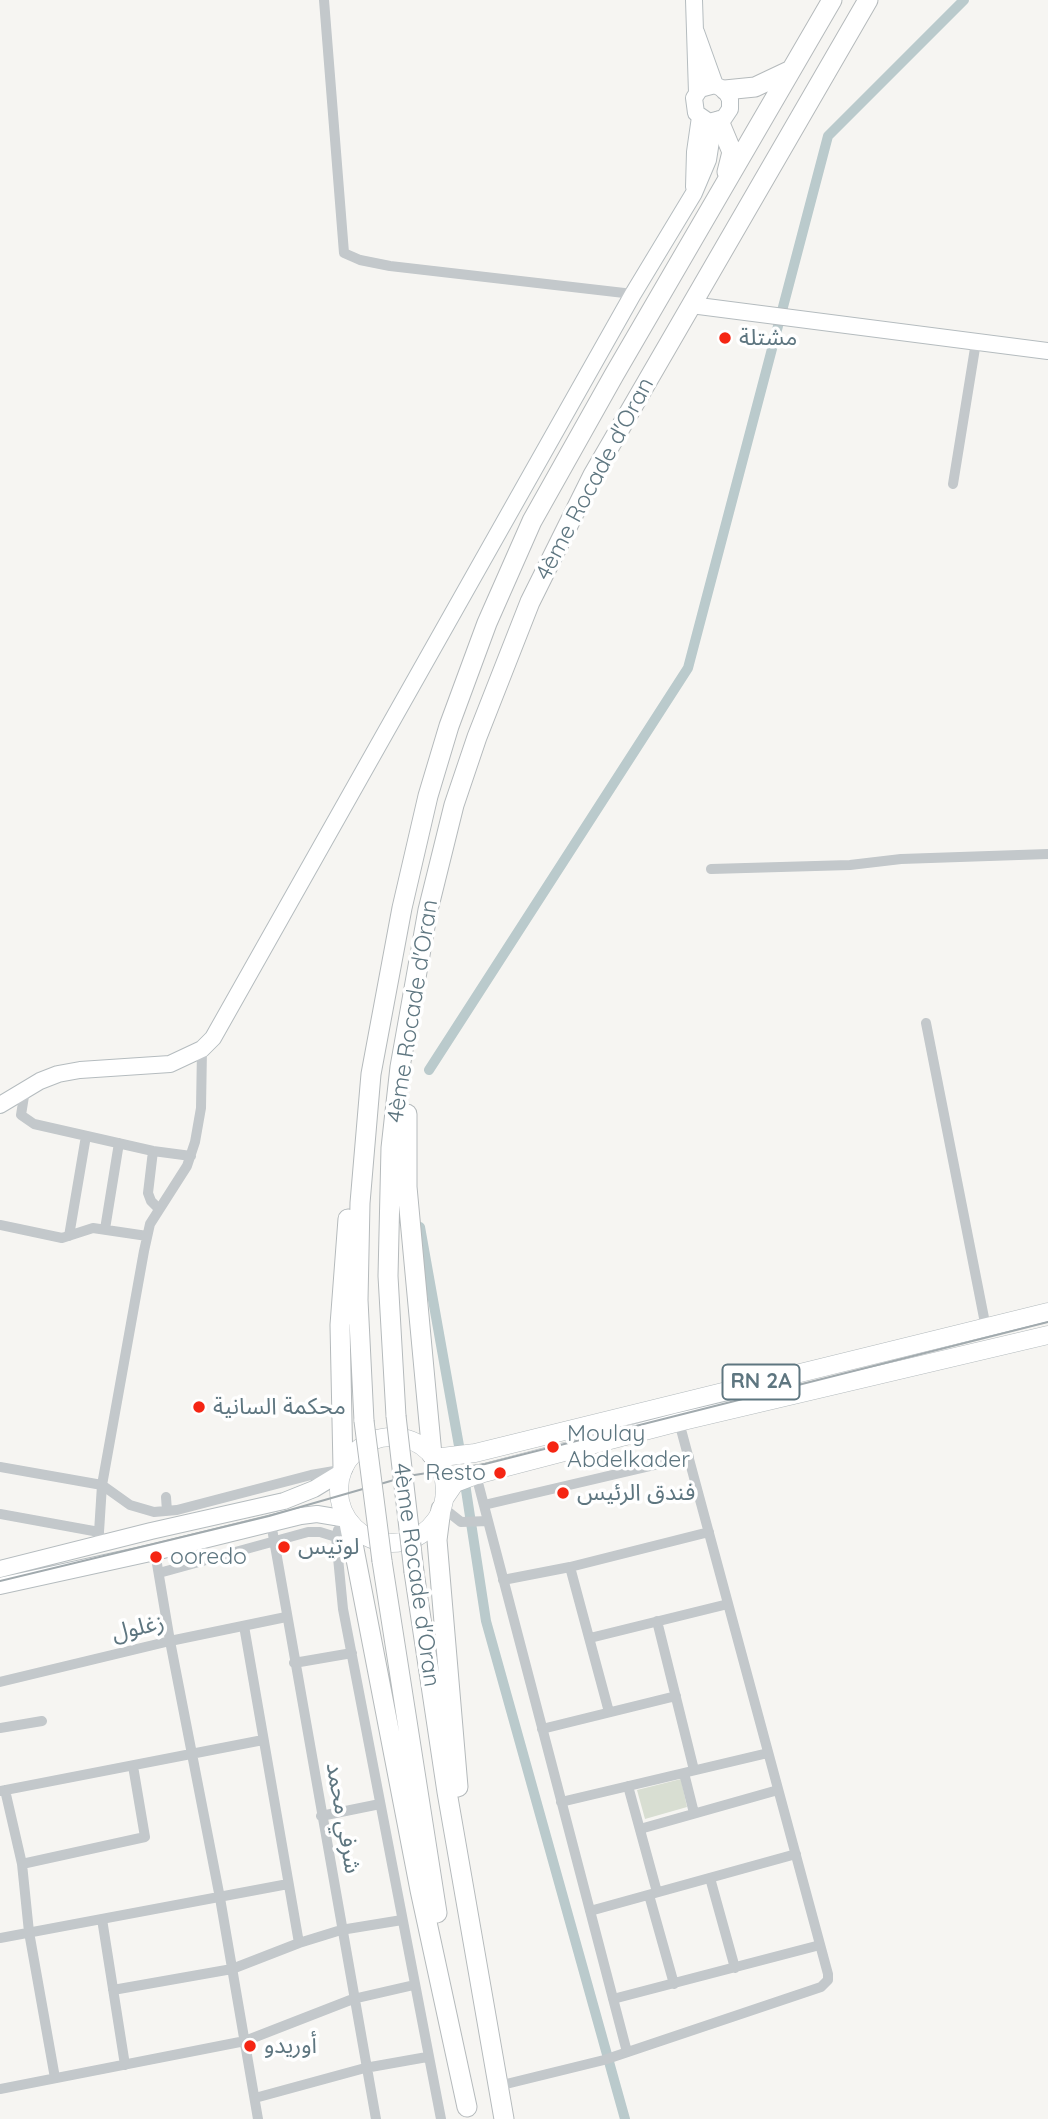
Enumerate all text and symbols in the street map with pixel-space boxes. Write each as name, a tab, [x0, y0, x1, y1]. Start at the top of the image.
place label: مشتلة	[739, 324, 797, 352]
marker: مشتلة	[717, 330, 733, 346]
street label: 4ème Rocade d'Oran	[530, 373, 660, 585]
street label: 4ème Rocade d'Oran	[382, 898, 444, 1124]
road number: RN 2A	[722, 1364, 800, 1400]
place label: محكمة السانية	[213, 1393, 346, 1421]
marker: محكمة السانية	[191, 1399, 207, 1415]
place label: Moulay Abdelkader	[567, 1420, 690, 1474]
marker: Moulay Abdelkader	[545, 1439, 561, 1455]
place label: Resto	[425, 1459, 486, 1487]
street label: 4ème Rocade d'Oran	[387, 1461, 445, 1689]
marker: Resto	[492, 1465, 508, 1481]
place label: فندق الرئيس	[577, 1479, 695, 1507]
marker: فندق الرئيس	[555, 1485, 571, 1501]
place label: لوتيس	[298, 1533, 359, 1561]
marker: لوتيس	[276, 1539, 292, 1555]
place label: ooredo	[170, 1543, 247, 1571]
marker: ooredo	[148, 1549, 164, 1565]
street label: زغلول	[109, 1609, 167, 1647]
street label: شرفي محمد	[320, 1760, 366, 1876]
place label: أوريدو	[264, 2032, 317, 2060]
marker: أوريدو	[242, 2038, 258, 2054]

